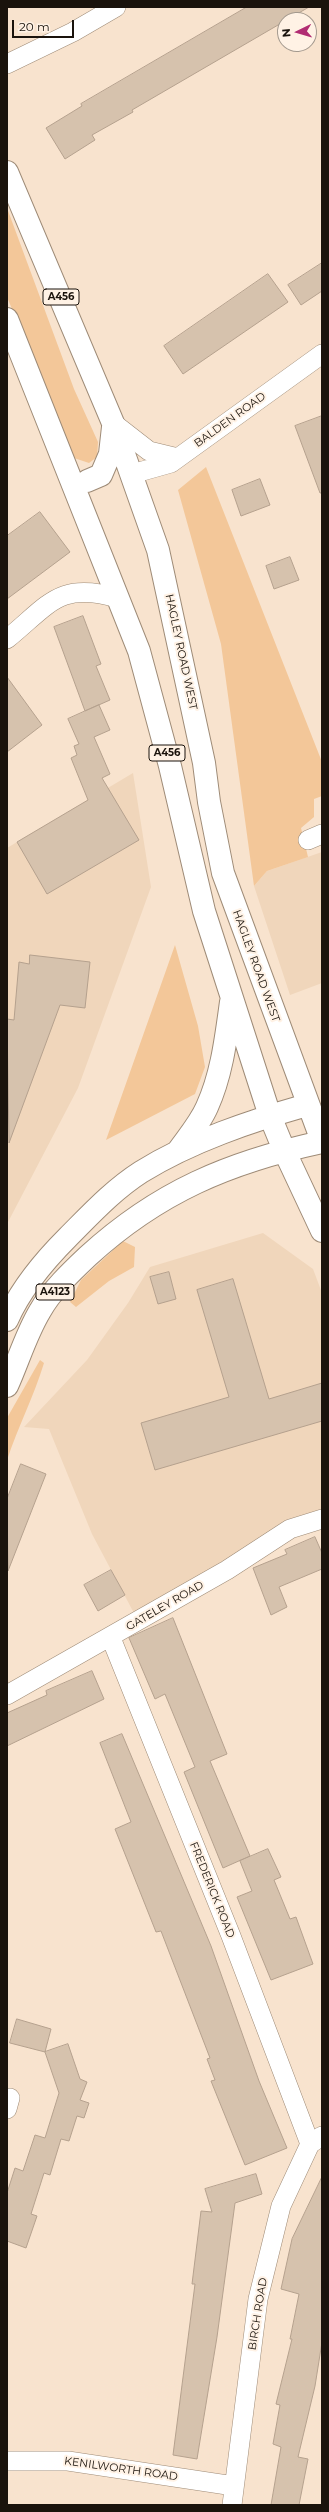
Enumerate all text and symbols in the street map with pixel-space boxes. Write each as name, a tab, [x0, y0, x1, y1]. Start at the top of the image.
scale bar	[14, 12, 76, 38]
north arrow	[277, 12, 317, 52]
text: 20 m	[19, 19, 50, 34]
text: N	[279, 28, 293, 38]
road number: A456	[43, 289, 79, 305]
street label: BALDEN ROAD	[192, 390, 268, 450]
street label: HAGLEY ROAD WEST	[162, 593, 200, 711]
road number: A456	[149, 745, 185, 761]
street label: HAGLEY ROAD WEST	[230, 908, 282, 1024]
road number: A4123	[36, 1284, 74, 1300]
street label: GATELEY ROAD	[124, 1578, 206, 1634]
street label: FREDERICK ROAD	[187, 1840, 237, 1940]
street label: BIRCH ROAD	[246, 2277, 270, 2351]
street label: KENILWORTH ROAD	[63, 2454, 179, 2484]

